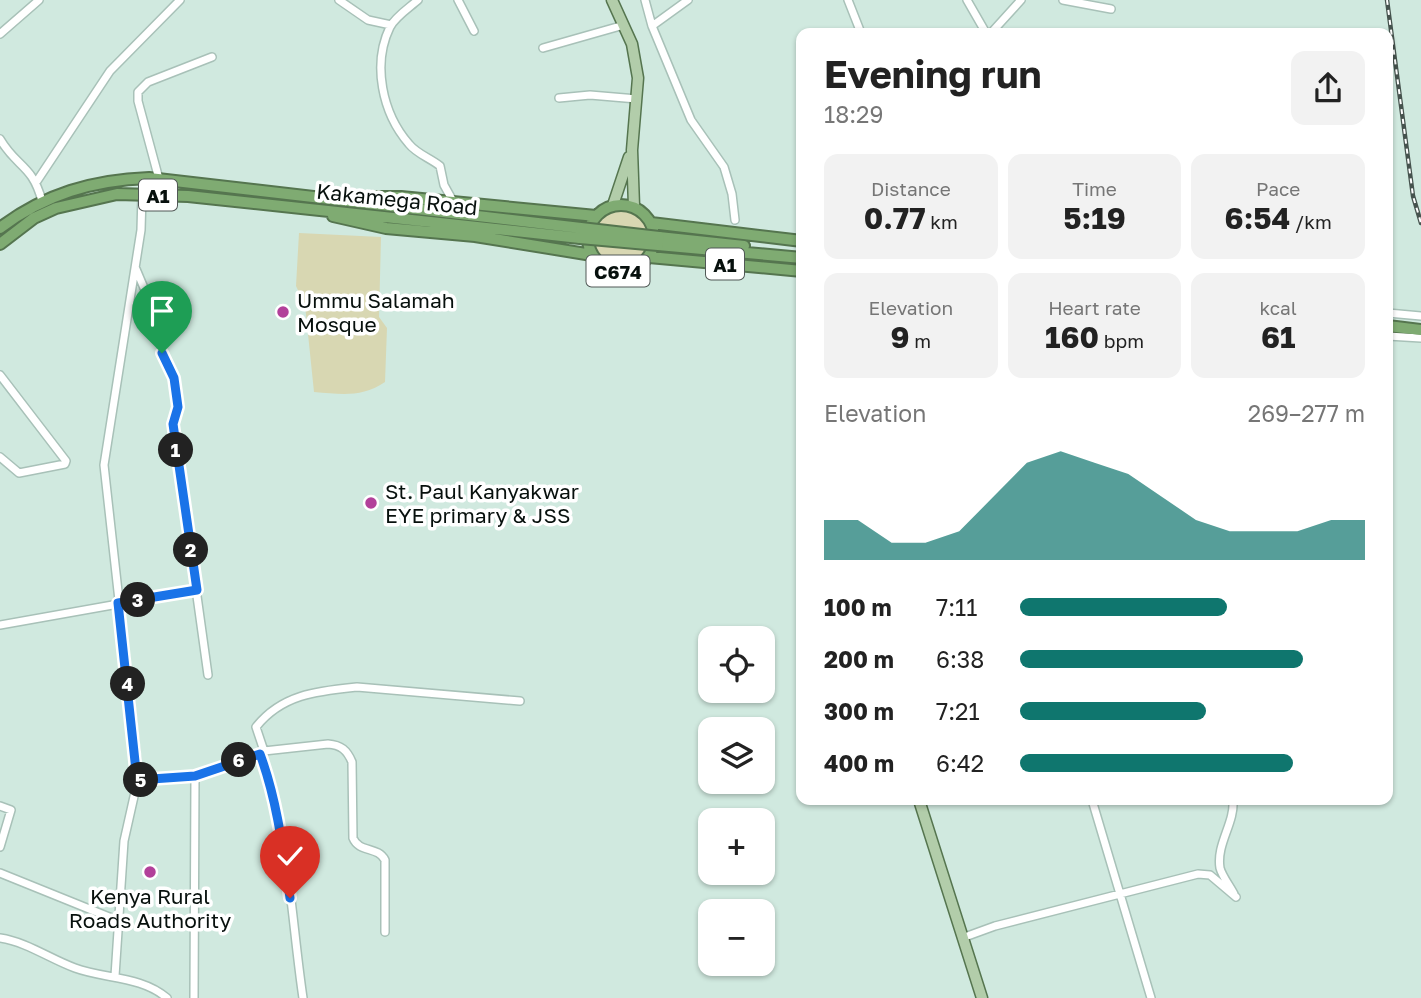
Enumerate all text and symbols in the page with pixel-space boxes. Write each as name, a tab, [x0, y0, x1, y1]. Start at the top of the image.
text: Evening run	[824, 51, 1042, 96]
button: share	[1291, 51, 1365, 125]
text: 18:29	[824, 100, 883, 128]
text: Distance	[871, 177, 951, 200]
text: Time	[1072, 177, 1117, 200]
text: Pace	[1256, 177, 1300, 200]
street label: Kakamega Road	[315, 178, 479, 220]
road number: A1	[139, 180, 177, 210]
text: 0.77	[864, 200, 926, 236]
text: 5:19	[1063, 200, 1126, 236]
text: 6:54	[1225, 200, 1290, 236]
text: km	[926, 210, 958, 233]
text: /km	[1290, 210, 1332, 233]
road number: A1	[706, 248, 744, 280]
road number: C674	[586, 256, 650, 286]
pin	[132, 281, 192, 353]
place label: Ummu Salamah Mosque	[297, 287, 455, 337]
icon: arrive	[143, 292, 181, 330]
text: Elevation	[869, 296, 953, 319]
text: Heart rate	[1048, 296, 1141, 319]
text: kcal	[1259, 296, 1297, 319]
marker: Ummu Salamah Mosque	[275, 304, 291, 320]
text: 9	[891, 319, 910, 355]
text: 160	[1045, 319, 1099, 355]
text: 61	[1261, 319, 1295, 355]
text: m	[910, 329, 931, 352]
text: bpm	[1099, 329, 1144, 352]
text: Elevation	[824, 399, 926, 427]
text: 269–277 m	[1248, 399, 1365, 427]
pin: 1	[158, 433, 194, 468]
text: 1	[171, 438, 180, 461]
place label: St. Paul Kanyakwar EYE primary & JSS	[385, 478, 579, 528]
marker: St. Paul Kanyakwar EYE primary & JSS	[363, 495, 379, 511]
pin: 2	[174, 532, 208, 568]
text: 2	[185, 538, 196, 561]
pin: 3	[120, 582, 156, 618]
text: 3	[132, 588, 143, 611]
text: 100 m	[824, 593, 892, 621]
text: 7:11	[936, 593, 977, 621]
map controls	[698, 626, 775, 976]
button: locate	[698, 626, 775, 703]
text: 200 m	[824, 645, 894, 673]
text: 6:38	[936, 645, 984, 673]
pin: 4	[110, 666, 146, 702]
text: 4	[122, 672, 133, 695]
text: 300 m	[824, 697, 894, 725]
text: 7:21	[936, 697, 980, 725]
button: layers	[698, 717, 775, 794]
pin: 6	[222, 742, 256, 778]
text: 6	[232, 748, 245, 771]
text: 400 m	[824, 749, 894, 777]
text: 6:42	[936, 749, 984, 777]
pin: 5	[124, 762, 158, 798]
text: 5	[135, 768, 146, 791]
button: +	[698, 808, 775, 885]
pin	[260, 826, 320, 898]
icon: check	[271, 837, 309, 875]
marker: Kenya Rural Roads Authority	[142, 864, 158, 880]
place label: Kenya Rural Roads Authority	[69, 883, 231, 933]
button: −	[698, 899, 775, 976]

